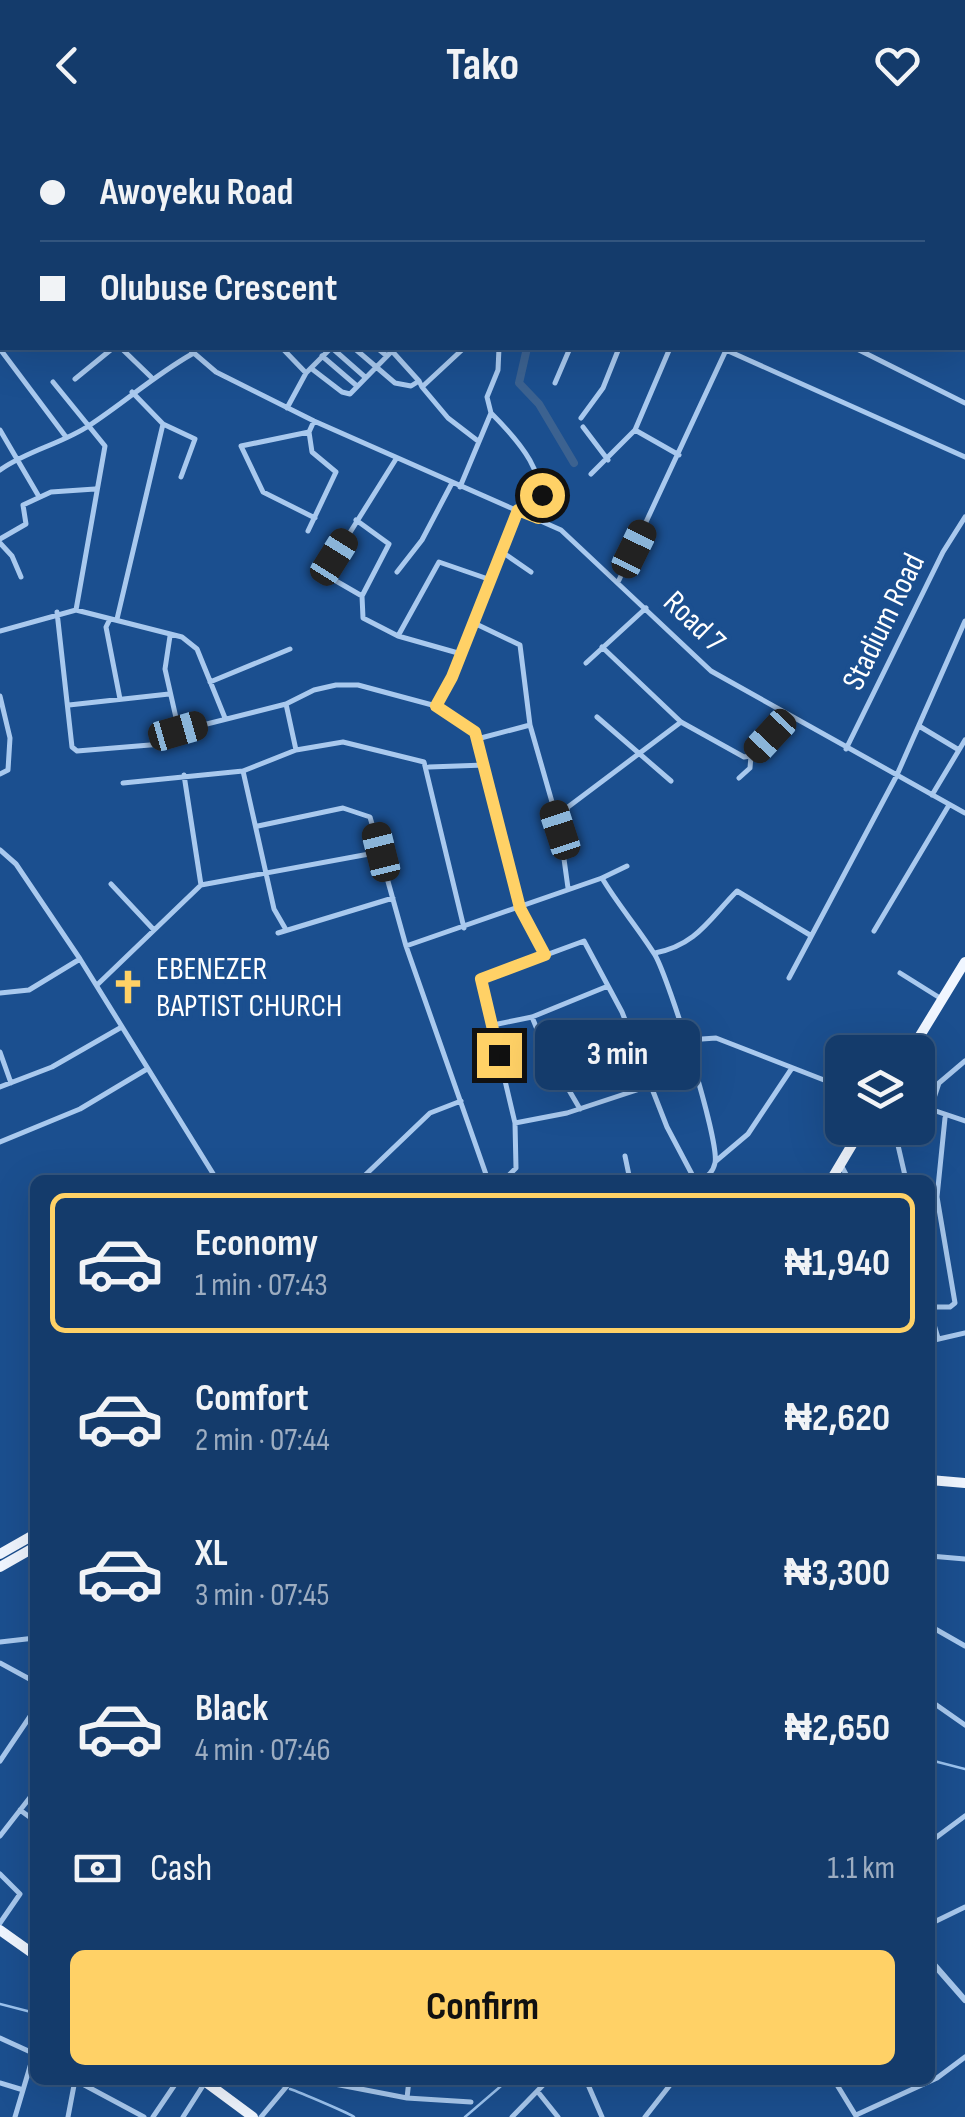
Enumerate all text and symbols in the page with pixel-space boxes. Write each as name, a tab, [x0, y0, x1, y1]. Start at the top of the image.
icon: back	[40, 38, 95, 93]
text: Tako	[446, 38, 519, 93]
icon: heart	[870, 38, 925, 93]
text: Awoyeku Road	[100, 170, 293, 215]
text: Olubuse Crescent	[100, 266, 337, 311]
route start	[520, 473, 565, 518]
car	[607, 515, 661, 583]
car	[305, 524, 363, 590]
street label: Stadium Road	[834, 547, 934, 697]
street label: Road 7	[655, 583, 733, 661]
car	[739, 704, 801, 768]
car	[145, 708, 211, 754]
car	[536, 797, 584, 863]
car	[359, 819, 403, 885]
place label: EBENEZER BAPTIST CHURCH	[156, 950, 342, 1026]
church icon: EBENEZER BAPTIST CHURCH	[109, 968, 147, 1006]
callout: 3 min	[534, 1020, 699, 1090]
route end	[477, 1033, 522, 1078]
text: 3 min	[587, 1035, 648, 1074]
map controls	[825, 1035, 935, 1145]
button: layers	[825, 1035, 935, 1145]
icon: car	[75, 1218, 165, 1308]
text: Economy	[195, 1221, 318, 1266]
text: ₦1,940	[784, 1241, 890, 1286]
text: 1 min · 07:43	[195, 1266, 328, 1305]
icon: car	[75, 1373, 165, 1463]
text: Comfort	[195, 1376, 309, 1421]
text: ₦2,620	[784, 1396, 890, 1441]
text: 2 min · 07:44	[195, 1421, 330, 1460]
icon: car	[75, 1528, 165, 1618]
text: XL	[195, 1531, 228, 1576]
text: ₦3,300	[784, 1551, 890, 1596]
text: 3 min · 07:45	[195, 1576, 329, 1615]
icon: car	[75, 1683, 165, 1773]
text: Black	[195, 1686, 268, 1731]
text: ₦2,650	[785, 1706, 890, 1751]
text: 4 min · 07:46	[195, 1731, 330, 1770]
icon: cash	[70, 1841, 125, 1896]
text: Cash	[150, 1846, 212, 1891]
text: 1.1 km	[828, 1849, 895, 1888]
button: Confirm	[70, 1950, 895, 2065]

